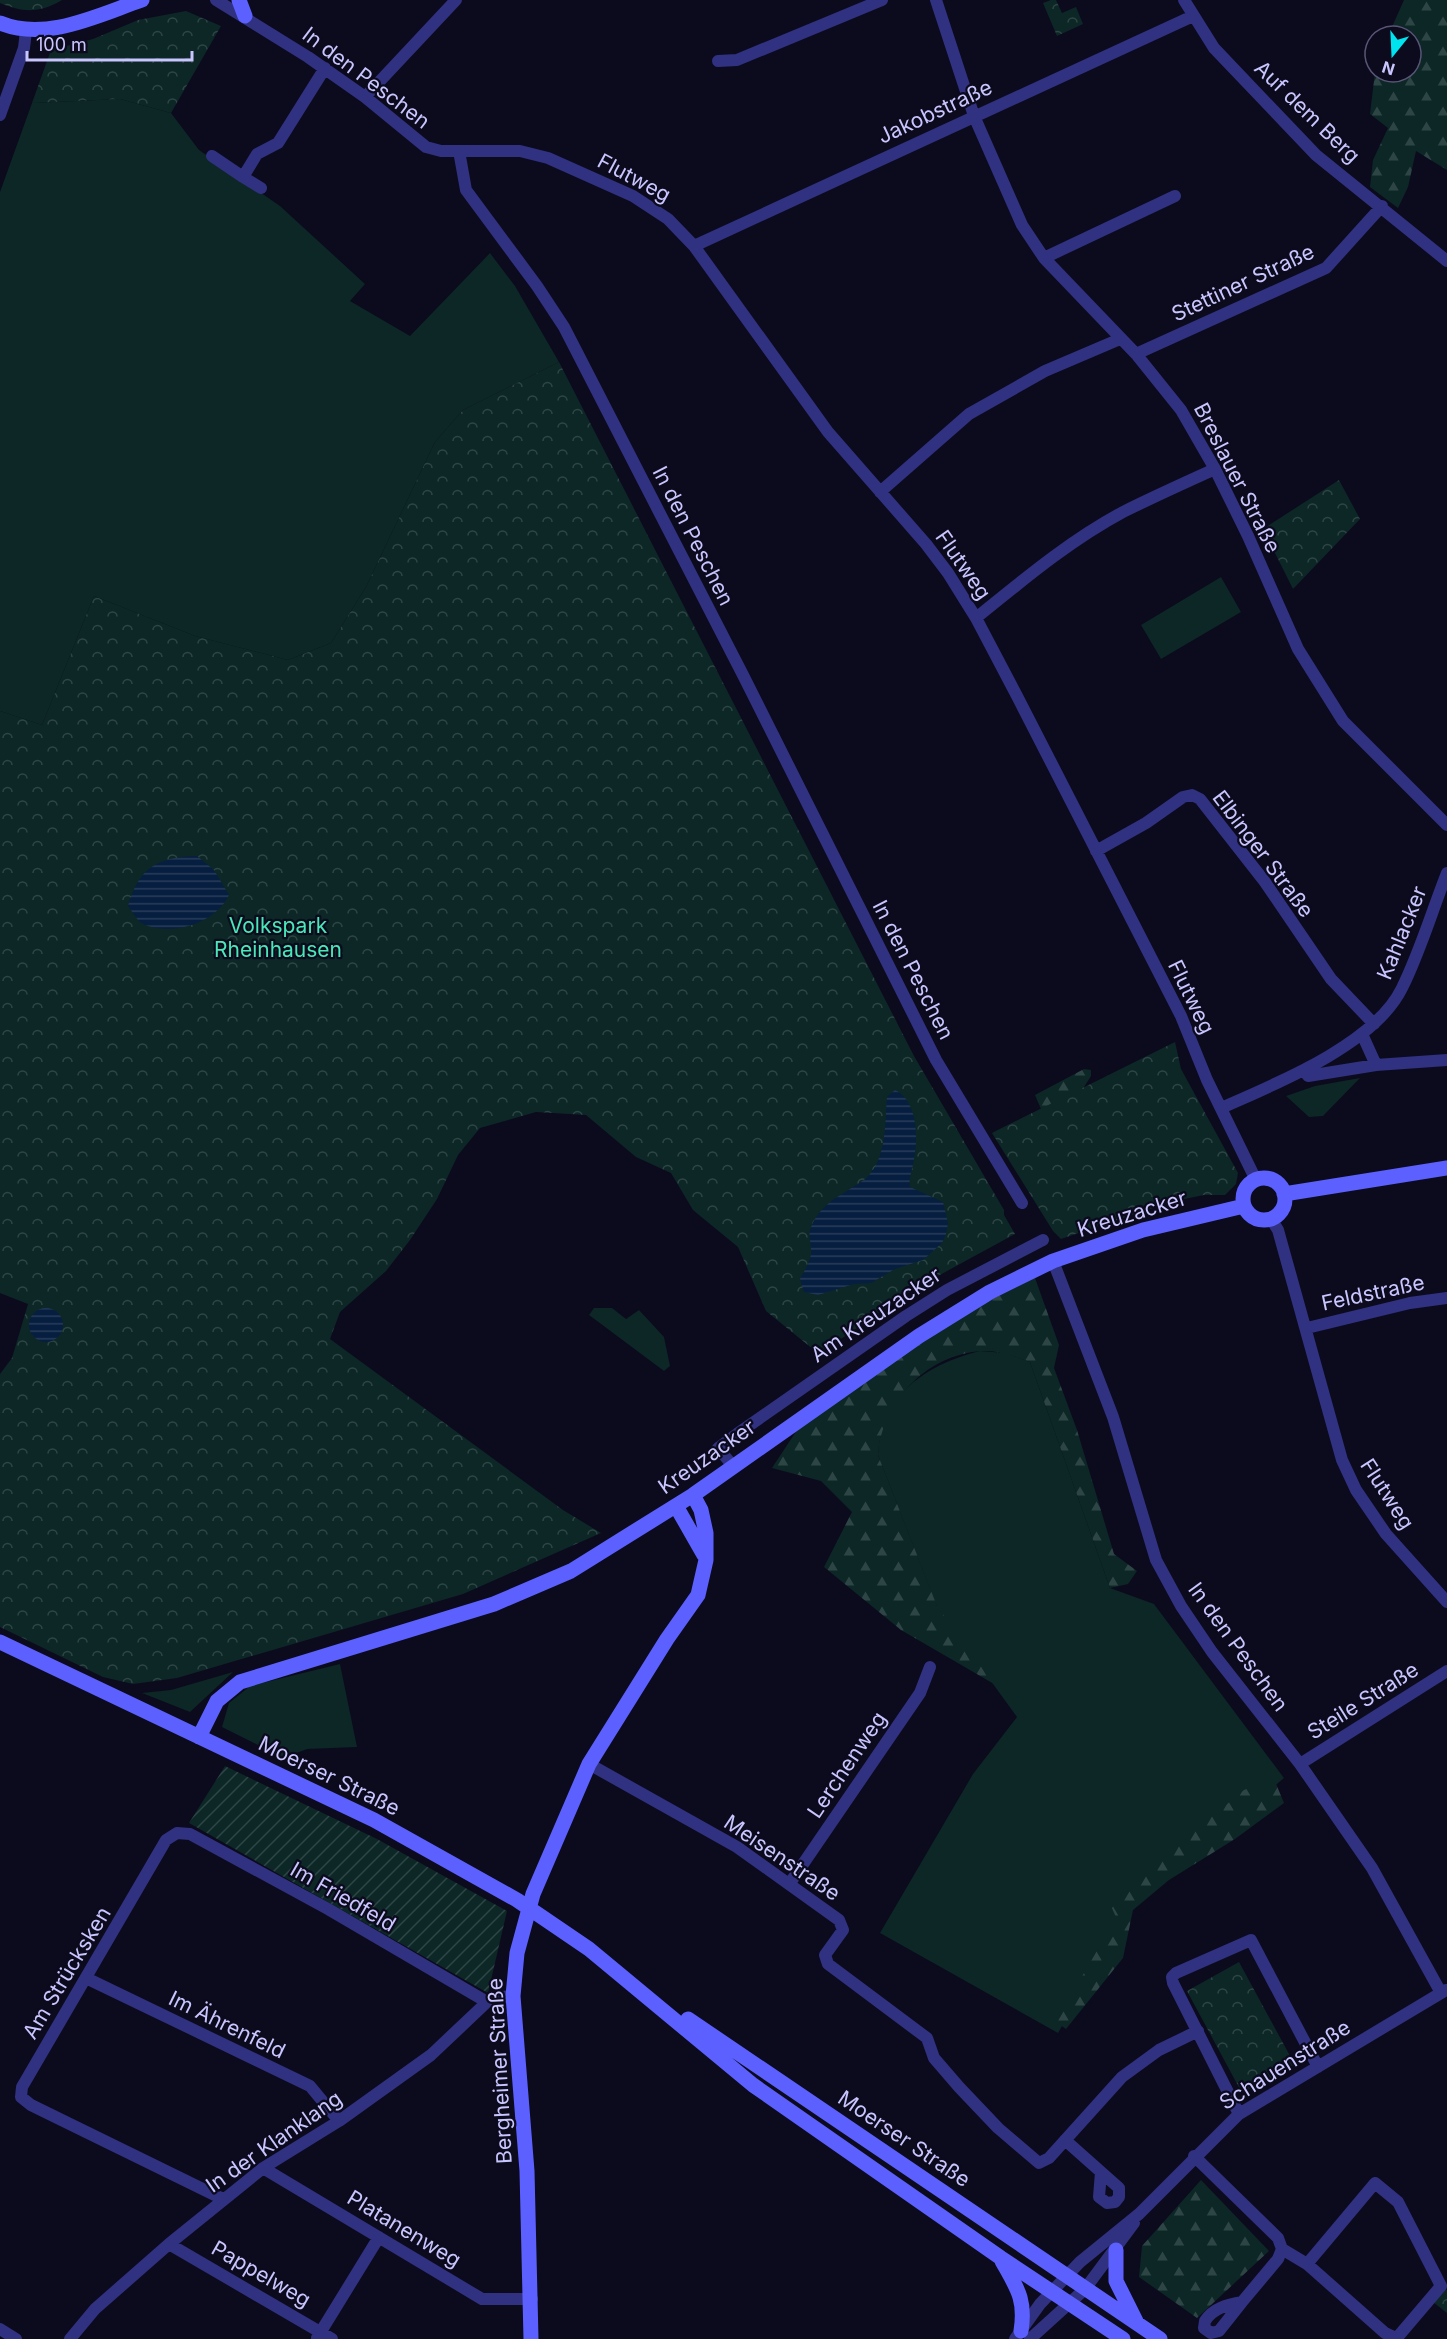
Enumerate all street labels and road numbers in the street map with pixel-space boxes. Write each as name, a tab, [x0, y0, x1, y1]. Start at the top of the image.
street label: In den Peschen	[298, 22, 435, 134]
street label: Auf dem Berg	[1250, 55, 1365, 168]
street label: Jakobstraße	[874, 74, 996, 149]
street label: Flutweg	[593, 148, 675, 207]
street label: Stettiner Straße	[1168, 239, 1318, 326]
street label: Breslauer Straße	[1189, 398, 1286, 557]
street label: In den Peschen	[648, 462, 739, 610]
street label: Flutweg	[931, 525, 996, 604]
street label: Elbinger Straße	[1208, 785, 1319, 922]
street label: Kahlacker	[1372, 882, 1432, 983]
street label: In den Peschen	[868, 896, 959, 1044]
street label: Flutweg	[1163, 956, 1220, 1038]
street label: Kreuzacker	[1074, 1185, 1190, 1242]
street label: Am Kreuzacker	[806, 1262, 946, 1367]
street label: Feldstraße	[1319, 1269, 1427, 1316]
street label: Kreuzacker	[653, 1414, 760, 1499]
street label: Flutweg	[1355, 1454, 1419, 1534]
street label: In den Peschen	[1183, 1577, 1294, 1716]
street label: Steile Straße	[1303, 1657, 1423, 1745]
street label: Lerchenweg	[802, 1707, 891, 1823]
street label: Moerser Straße	[254, 1731, 404, 1821]
street label: Meisenstraße	[719, 1810, 845, 1906]
street label: Im Friedfeld	[286, 1856, 400, 1937]
street label: Am Strücksken	[17, 1902, 116, 2043]
street label: Bergheimer Straße	[482, 1978, 517, 2164]
street label: Im Ährenfeld	[165, 1985, 290, 2063]
street label: Schauenstraße	[1215, 2014, 1355, 2115]
street label: In der Klanklang	[201, 2085, 346, 2198]
street label: Moerser Straße	[833, 2085, 975, 2192]
street label: Platanenweg	[343, 2185, 466, 2272]
street label: Pappelweg	[207, 2235, 315, 2312]

